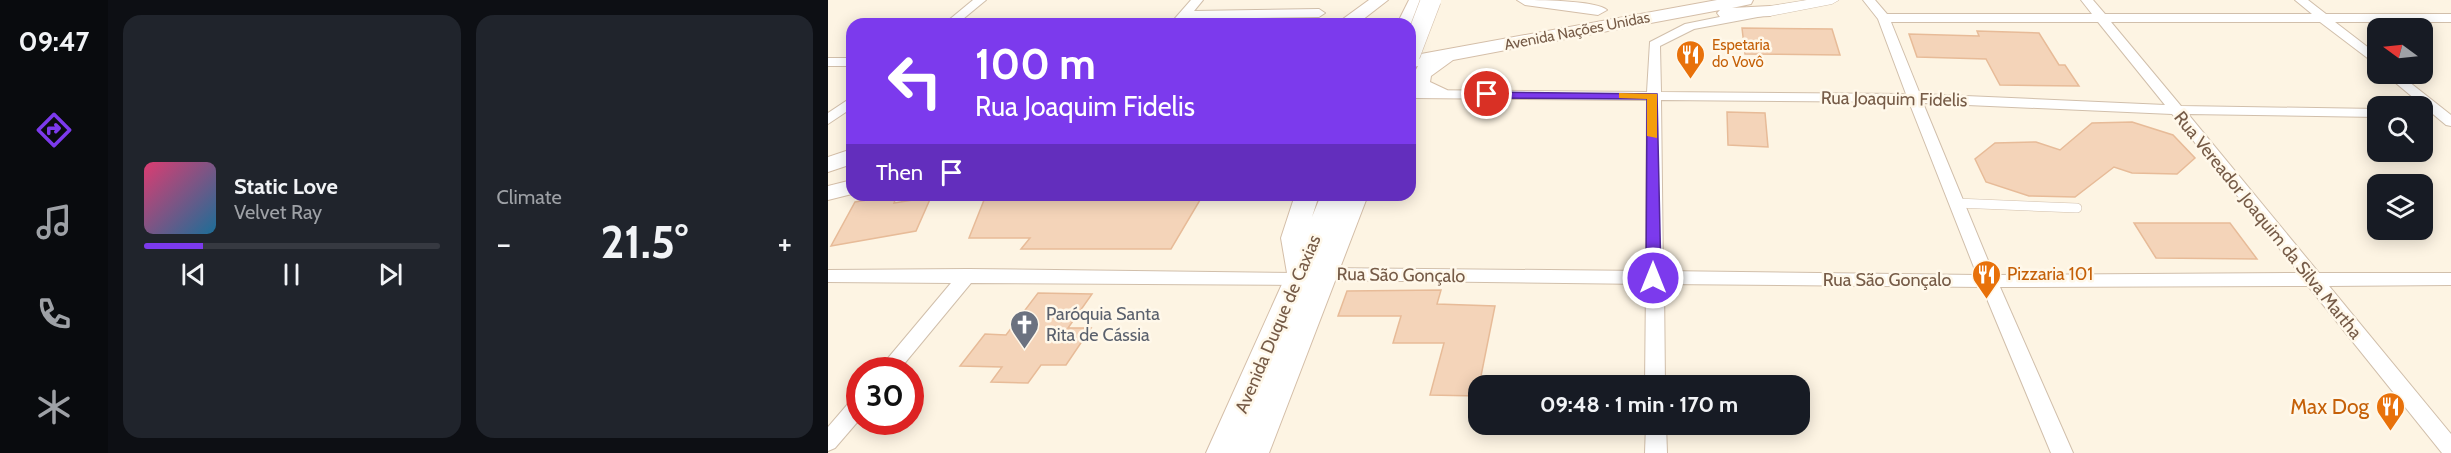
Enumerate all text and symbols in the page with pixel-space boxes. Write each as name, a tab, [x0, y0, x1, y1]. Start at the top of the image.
street label: Avenida Nações Unidas	[1503, 8, 1651, 54]
north arrow	[2367, 18, 2433, 84]
map controls	[2367, 18, 2433, 240]
text: 09:47	[19, 25, 89, 58]
place label: Espetaria do Vovô	[1712, 36, 1771, 71]
text: 100 m	[975, 38, 1096, 90]
restaurant icon: Espetaria do Vovô	[1675, 38, 1707, 80]
icon: left	[876, 42, 954, 120]
pin	[1461, 68, 1512, 119]
icon: arrive	[1470, 77, 1503, 110]
street label: Rua Joaquim Fidelis	[1821, 87, 1967, 111]
text: Rua Joaquim Fidelis	[975, 90, 1195, 123]
button: search	[2367, 96, 2433, 162]
street label: Rua Vereador Joaquim da Silva Martha	[2169, 107, 2367, 344]
icon: directions	[33, 109, 75, 151]
icon: arrive	[935, 156, 968, 189]
text: Then	[876, 159, 923, 186]
text: Static Love	[234, 173, 338, 200]
button: layers	[2367, 174, 2433, 240]
text: Climate	[497, 185, 562, 209]
text: Velvet Ray	[234, 200, 322, 224]
icon: music	[33, 201, 75, 243]
text: 21.5°	[600, 215, 688, 269]
text: −	[497, 223, 511, 263]
text: +	[777, 223, 792, 263]
street label: Avenida Duque de Caxias	[1230, 232, 1326, 416]
position arrow	[1621, 246, 1685, 310]
icon: previous	[177, 258, 210, 291]
icon: pause	[275, 258, 308, 291]
icon: next	[374, 258, 407, 291]
restaurant icon: Pizzaria 101	[1970, 258, 2002, 300]
street label: Rua São Gonçalo	[1336, 263, 1466, 287]
place label: Pizzaria 101	[2007, 263, 2093, 285]
street label: Rua São Gonçalo	[1823, 269, 1951, 291]
icon: phone	[33, 293, 75, 335]
place label: Paróquia Santa Rita de Cássia	[1046, 303, 1160, 346]
church icon: Paróquia Santa Rita de Cássia	[1009, 308, 1041, 350]
speed limit sign: 30	[846, 357, 924, 435]
icon: climate	[33, 386, 75, 428]
restaurant icon: Max Dog	[2374, 390, 2406, 432]
text: 09:48 · 1 min · 170 m	[1540, 391, 1738, 418]
place label: Max Dog	[2290, 394, 2370, 419]

